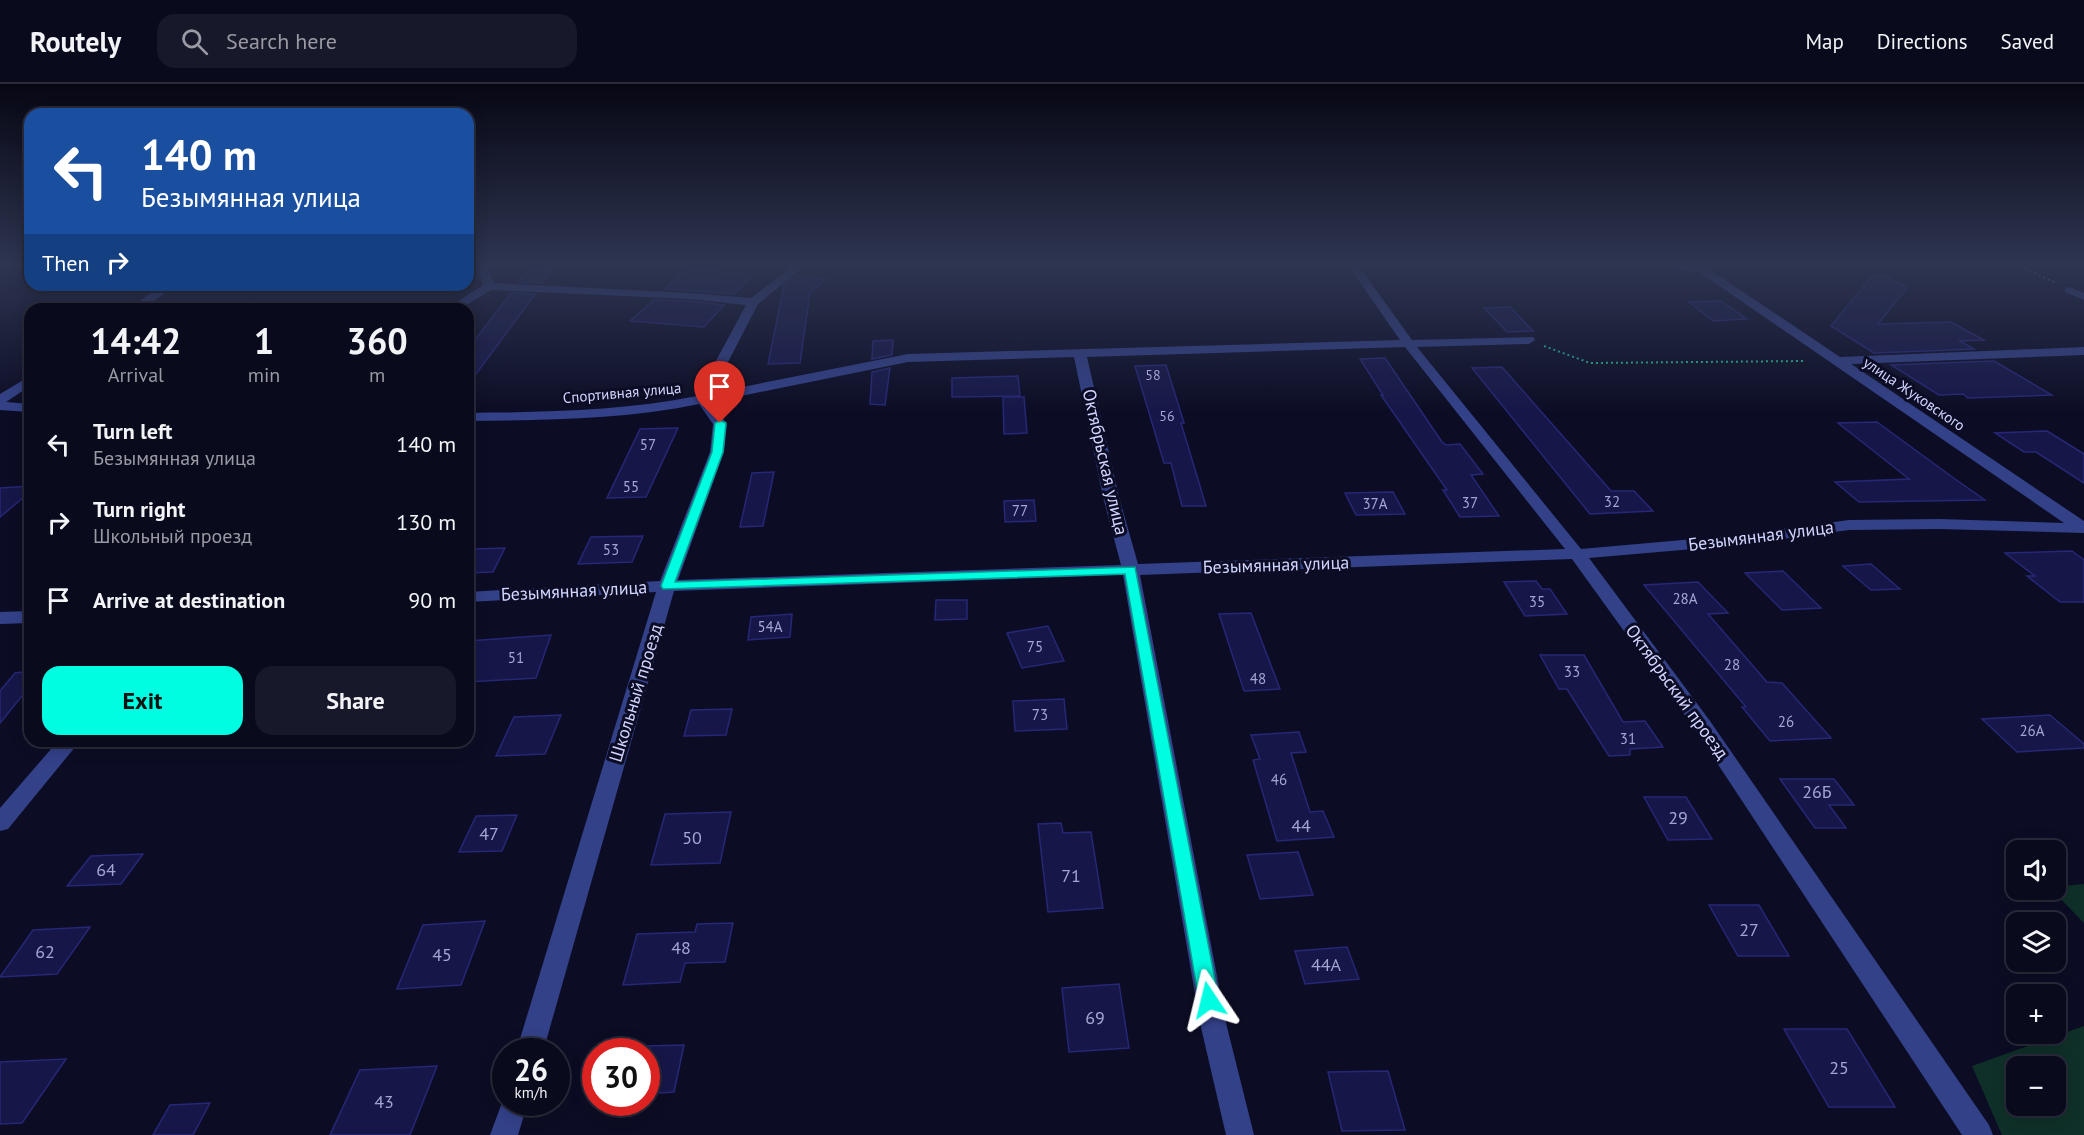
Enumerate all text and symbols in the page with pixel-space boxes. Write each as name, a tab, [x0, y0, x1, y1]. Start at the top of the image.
search box	[157, 14, 577, 68]
text: Routely	[30, 23, 121, 60]
icon: search	[178, 25, 211, 58]
text: Search here	[226, 27, 337, 55]
text: Map	[1805, 28, 1844, 55]
text: Directions	[1877, 28, 1968, 55]
text: Saved	[2001, 28, 2054, 55]
text: 140 m	[141, 127, 257, 182]
icon: left	[42, 132, 120, 210]
text: Безымянная улица	[141, 180, 361, 214]
icon: right	[101, 246, 134, 279]
text: Then	[42, 249, 89, 277]
text: 14:42	[90, 317, 182, 364]
text: 1	[254, 317, 274, 364]
text: 360	[347, 317, 408, 364]
street label: улица Жуковского	[1860, 352, 1969, 435]
pin	[694, 361, 745, 423]
text: Arrival	[108, 362, 164, 388]
text: min	[248, 362, 280, 388]
text: m	[369, 362, 385, 388]
house number: 58	[1145, 366, 1161, 384]
icon: arrive	[703, 370, 736, 403]
street label: Спортивная улица	[562, 378, 682, 407]
street label: Октябрьская улица	[1078, 387, 1133, 537]
house number: 56	[1159, 407, 1175, 425]
text: Turn left	[93, 417, 173, 445]
icon: left	[42, 428, 75, 461]
text: 140 m	[396, 430, 456, 458]
house number: 57	[640, 435, 656, 454]
text: Безымянная улица	[93, 445, 256, 471]
house number: 55	[623, 477, 639, 496]
house number: 32	[1604, 492, 1620, 511]
house number: 37	[1462, 493, 1478, 512]
house number: 37А	[1362, 494, 1388, 513]
text: Turn right	[93, 495, 185, 523]
house number: 77	[1012, 501, 1028, 520]
icon: right	[42, 506, 75, 539]
text: 130 m	[396, 508, 456, 536]
street label: Безымянная улица	[1687, 515, 1835, 556]
text: Школьный проезд	[93, 523, 252, 549]
house number: 53	[603, 540, 619, 559]
street label: Безымянная улица	[1202, 550, 1350, 579]
street label: Безымянная улица	[500, 575, 648, 606]
icon: arrive	[42, 584, 75, 617]
text: Arrive at destination	[93, 586, 285, 614]
text: 90 m	[408, 586, 456, 614]
house number: 28А	[1672, 589, 1698, 608]
house number: 35	[1529, 592, 1545, 611]
house number: 54А	[757, 617, 783, 636]
street label: Октябрьский проезд	[1621, 620, 1734, 764]
street label: Школьный проезд	[604, 621, 668, 765]
house number: 75	[1027, 637, 1043, 656]
house number: 51	[508, 648, 524, 667]
house number: 28	[1724, 655, 1740, 674]
house number: 33	[1564, 662, 1580, 681]
button: Exit	[42, 666, 243, 735]
button: Share	[255, 666, 456, 735]
house number: 48	[1250, 669, 1266, 688]
house number: 73	[1032, 705, 1048, 724]
house number: 26	[1778, 712, 1794, 731]
house number: 26А	[2019, 721, 2045, 740]
house number: 31	[1620, 729, 1636, 748]
house number: 46	[1271, 770, 1287, 789]
house number: 26Б	[1802, 780, 1832, 803]
house number: 29	[1668, 806, 1688, 829]
house number: 44	[1291, 814, 1311, 837]
house number: 47	[479, 822, 499, 845]
house number: 50	[682, 826, 702, 849]
map controls	[2006, 840, 2066, 1116]
button: sound	[2006, 840, 2066, 900]
house number: 64	[96, 858, 116, 881]
house number: 71	[1061, 864, 1081, 887]
button: layers	[2006, 912, 2066, 972]
house number: 27	[1739, 918, 1759, 941]
house number: 48	[671, 936, 691, 959]
house number: 62	[35, 940, 55, 963]
house number: 45	[432, 943, 452, 966]
house number: 44А	[1311, 953, 1342, 976]
position arrow	[1177, 968, 1241, 1032]
button: +	[2006, 984, 2066, 1044]
house number: 69	[1085, 1006, 1105, 1029]
speed limit sign: 30	[582, 1038, 660, 1116]
text: 26	[514, 1050, 548, 1089]
house number: 25	[1829, 1056, 1849, 1079]
button: −	[2006, 1056, 2066, 1116]
text: km/h	[515, 1083, 547, 1102]
house number: 43	[374, 1090, 394, 1113]

